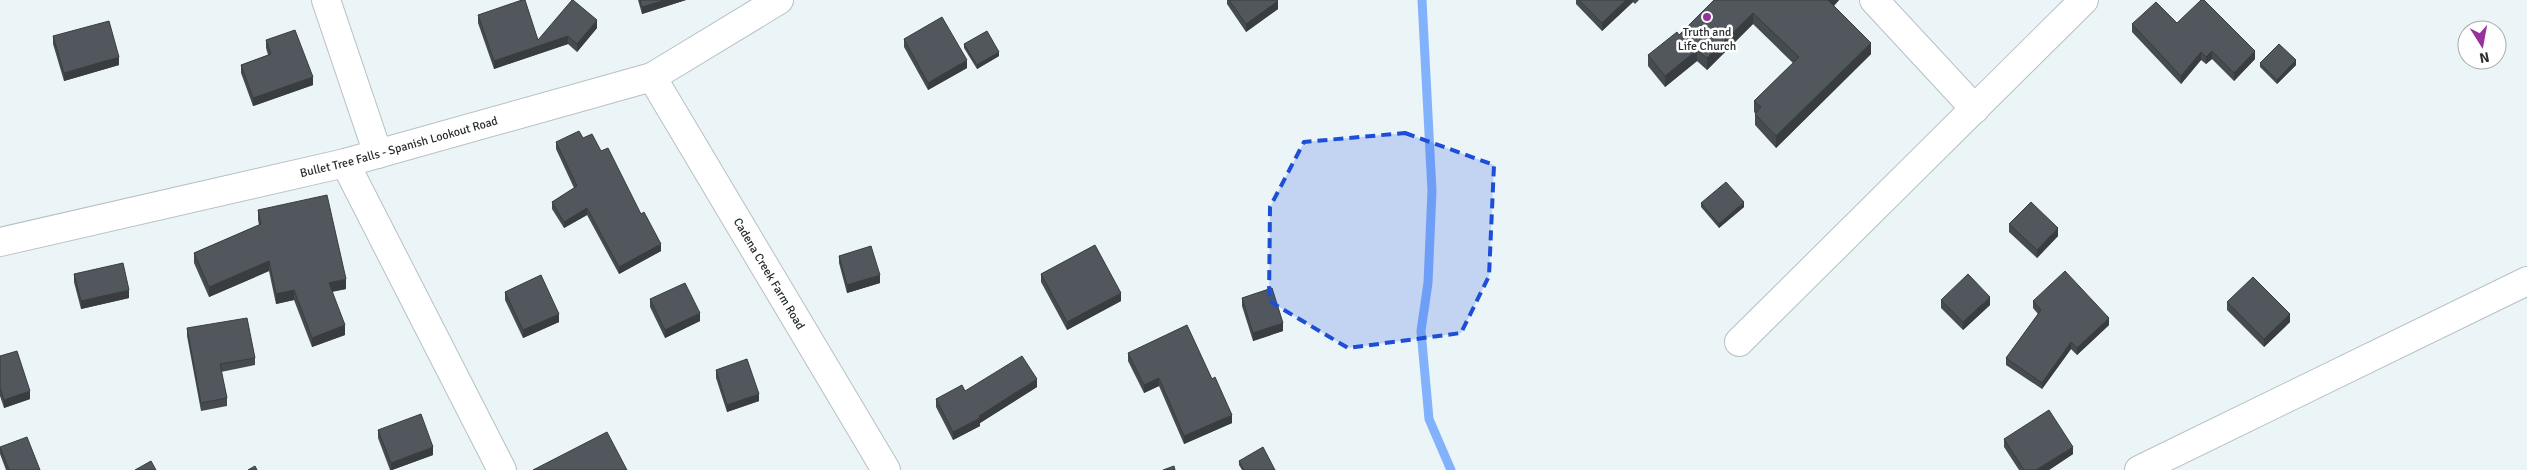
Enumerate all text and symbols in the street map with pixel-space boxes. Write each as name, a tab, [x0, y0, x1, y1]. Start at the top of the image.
marker: Truth and Life Church	[1701, 11, 1713, 23]
north arrow	[2457, 20, 2507, 70]
place label: Truth and Life Church	[1678, 25, 1736, 54]
text: N	[2478, 48, 2491, 67]
street label: Bullet Tree Falls - Spanish Lookout Road	[298, 114, 500, 181]
street label: Cadena Creek Farm Road	[730, 215, 808, 333]

